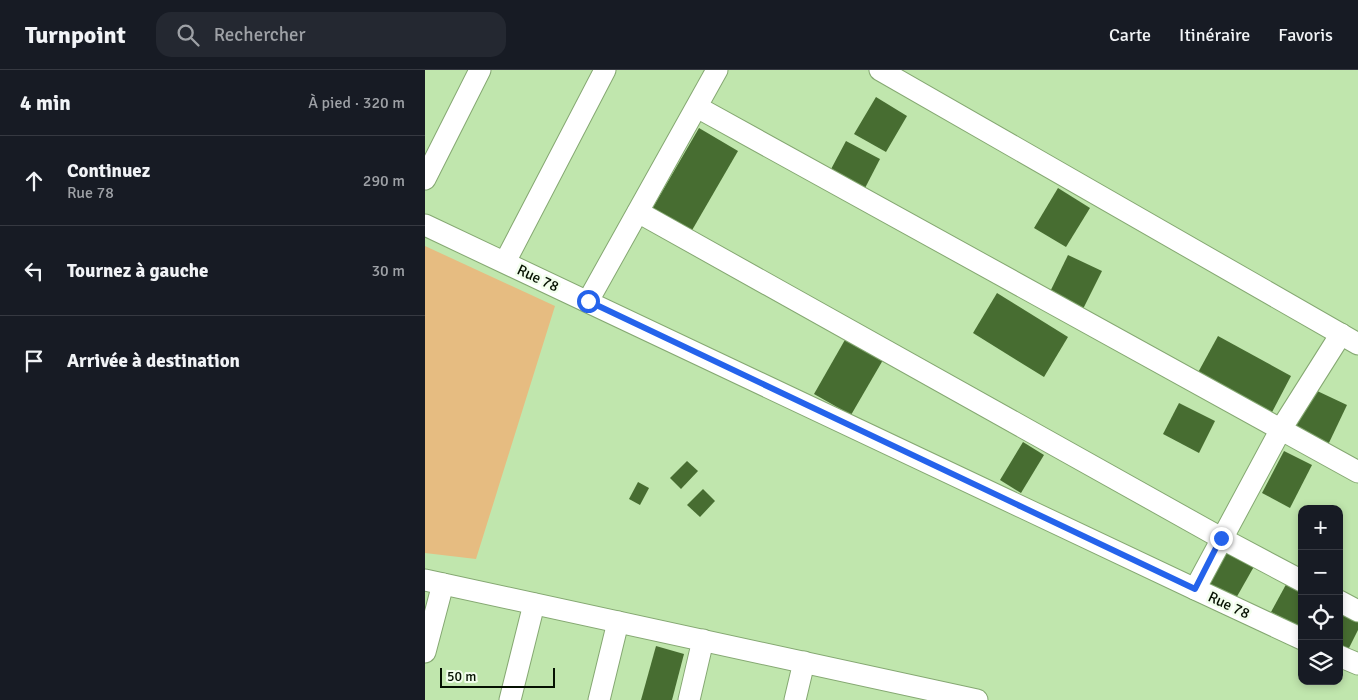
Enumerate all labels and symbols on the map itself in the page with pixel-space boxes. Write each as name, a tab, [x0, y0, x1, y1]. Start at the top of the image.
street label: Rue 78	[514, 261, 562, 295]
route start	[577, 290, 600, 313]
route end	[1210, 527, 1233, 550]
street label: Rue 78	[1205, 588, 1253, 622]
scale bar	[440, 665, 555, 688]

